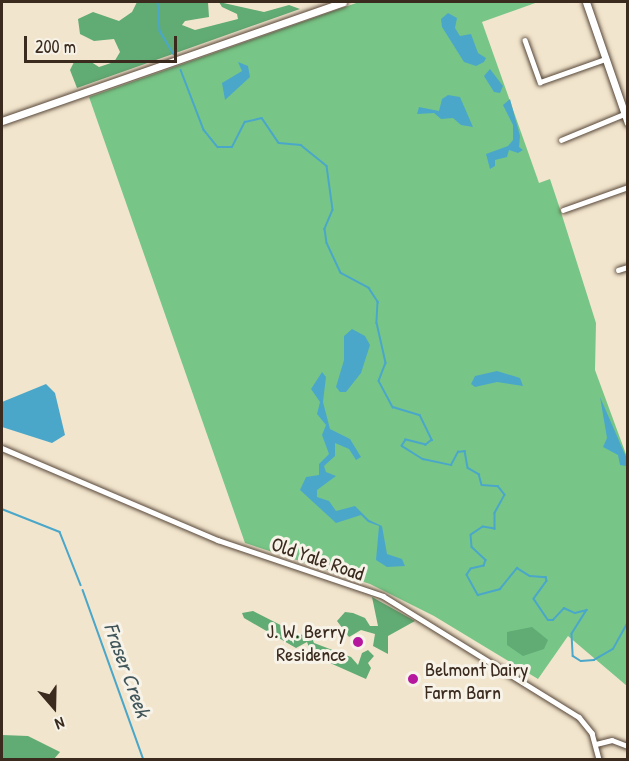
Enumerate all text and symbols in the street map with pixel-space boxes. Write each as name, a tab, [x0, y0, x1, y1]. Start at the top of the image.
scale bar	[27, 24, 180, 62]
text: 200 m	[35, 34, 76, 59]
street label: Old Yale Road	[269, 531, 367, 585]
place label: J. W. Berry Residence	[267, 618, 346, 665]
water label: Fraser Creek	[98, 619, 156, 721]
marker: J. W. Berry Residence	[351, 635, 365, 649]
place label: Belmont Dairy Farm Barn	[425, 656, 529, 703]
marker: Belmont Dairy Farm Barn	[406, 672, 420, 686]
north arrow	[24, 677, 84, 737]
text: N	[52, 712, 68, 736]

